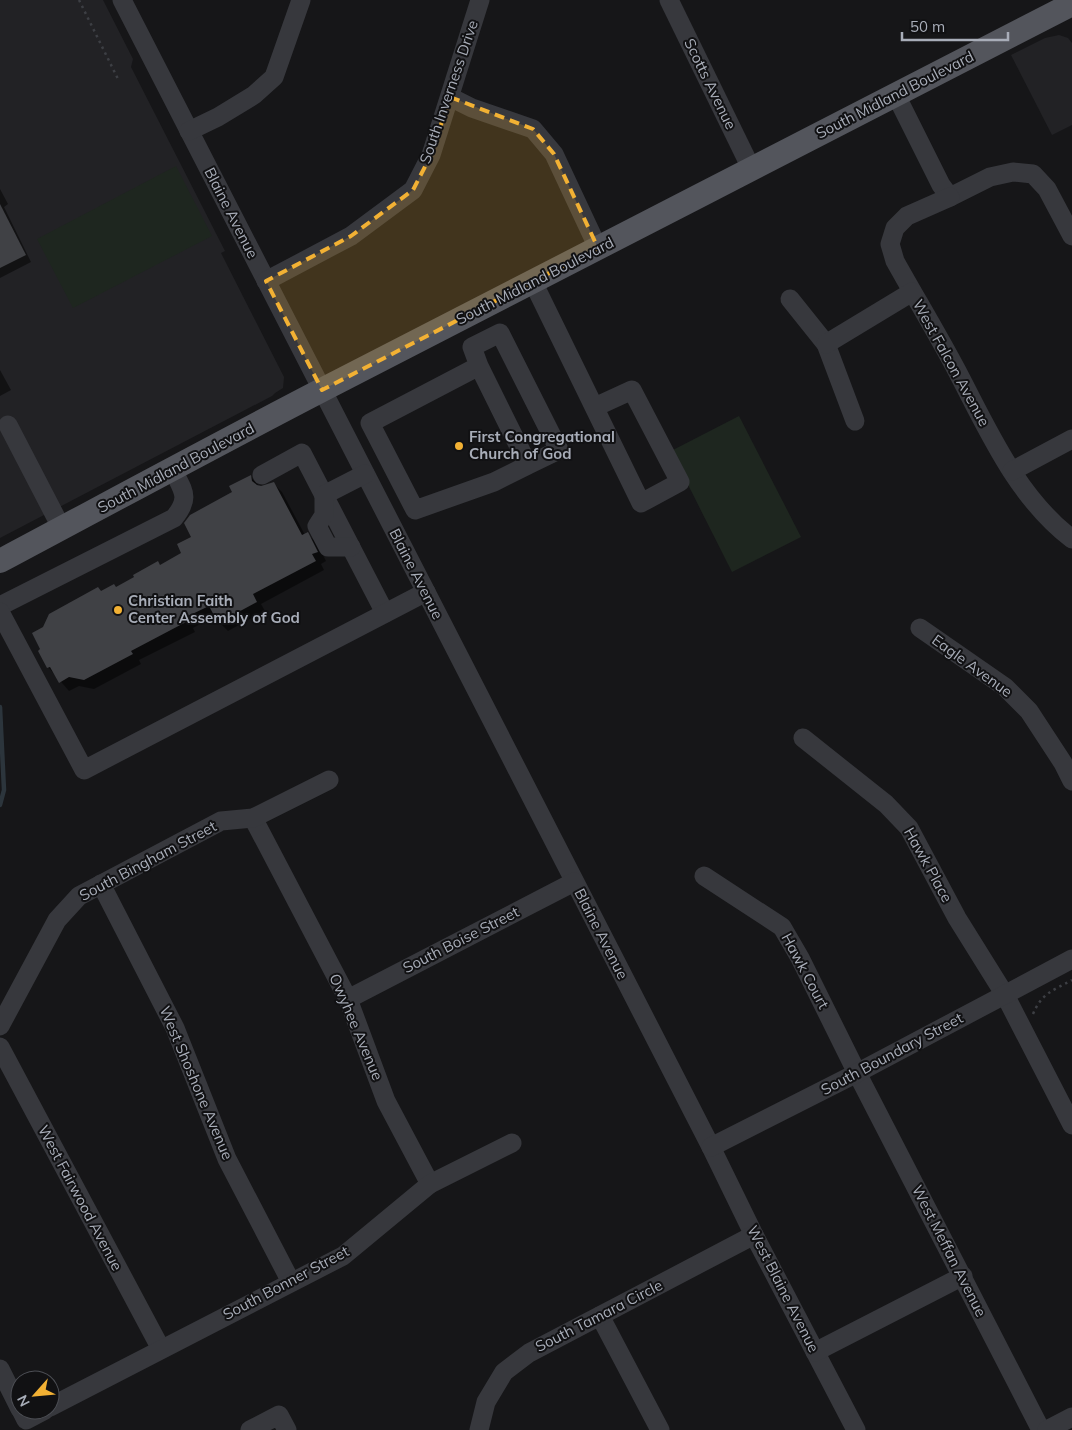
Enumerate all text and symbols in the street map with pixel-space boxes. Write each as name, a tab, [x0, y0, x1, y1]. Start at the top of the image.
scale bar	[902, 10, 1008, 42]
text: 50 m	[910, 17, 945, 36]
street label: South Inverness Drive	[415, 18, 482, 166]
street label: Scotts Avenue	[680, 35, 741, 132]
street label: South Midland Boulevard	[813, 46, 977, 143]
street label: Blaine Avenue	[200, 164, 262, 261]
street label: South Midland Boulevard	[453, 232, 617, 329]
street label: West Falcon Avenue	[909, 296, 994, 429]
street label: South Midland Boulevard	[94, 418, 257, 517]
place label: First Congregational Church of God	[469, 427, 615, 463]
marker: First Congregational Church of God	[453, 440, 465, 452]
street label: Blaine Avenue	[385, 525, 447, 622]
place label: Christian Faith Center Assembly of God	[128, 591, 300, 627]
marker: Christian Faith Center Assembly of God	[112, 604, 124, 616]
street label: Eagle Avenue	[928, 630, 1016, 701]
street label: South Bingham Street	[76, 816, 220, 905]
street label: Hawk Place	[900, 824, 957, 906]
street label: Blaine Avenue	[570, 885, 632, 982]
street label: South Boise Street	[399, 902, 522, 977]
street label: Hawk Court	[778, 930, 833, 1012]
street label: Owyhee Avenue	[325, 971, 387, 1083]
street label: West Shoshone Avenue	[155, 1003, 237, 1163]
street label: South Boundary Street	[818, 1008, 966, 1099]
street label: West Fairwood Avenue	[34, 1122, 127, 1274]
street label: West Meffan Avenue	[908, 1182, 991, 1320]
street label: West Blaine Avenue	[743, 1222, 824, 1355]
street label: South Bonner Street	[220, 1241, 352, 1324]
street label: South Tamara Circle	[532, 1275, 666, 1356]
north arrow	[10, 1370, 60, 1420]
text: N	[13, 1392, 34, 1410]

